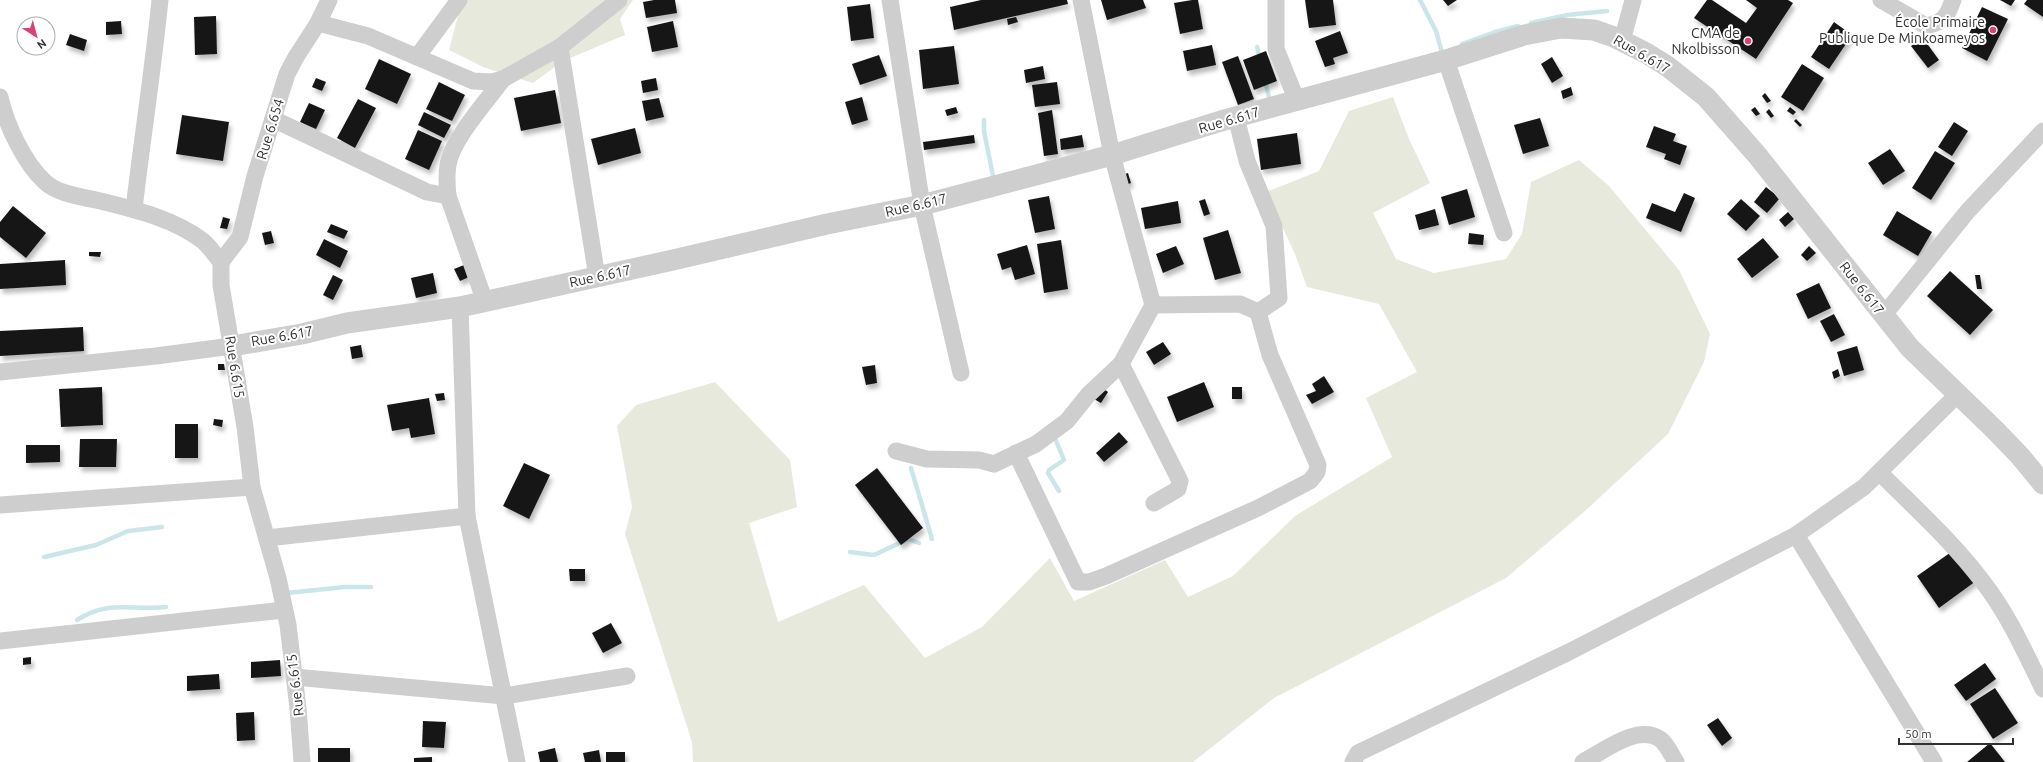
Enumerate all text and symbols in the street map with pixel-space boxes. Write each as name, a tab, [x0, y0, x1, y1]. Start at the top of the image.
place label: École Primaire Publique De Minkoameyos	[1819, 13, 1985, 46]
north arrow	[16, 16, 56, 56]
place label: CMA de Nkolbisson	[1671, 25, 1740, 57]
marker: École Primaire Publique De Minkoameyos	[1988, 25, 1998, 35]
street label: Rue 6.617	[1611, 31, 1673, 77]
marker: CMA de Nkolbisson	[1743, 36, 1753, 46]
text: N	[35, 37, 49, 51]
street label: Rue 6.654	[253, 97, 287, 161]
street label: Rue 6.617	[1197, 104, 1261, 136]
street label: Rue 6.617	[884, 190, 948, 220]
street label: Rue 6.617	[1836, 258, 1888, 318]
street label: Rue 6.617	[568, 262, 632, 290]
street label: Rue 6.617	[250, 323, 314, 349]
street label: Rue 6.615	[222, 335, 248, 399]
street label: Rue 6.615	[283, 653, 307, 717]
scale bar	[1899, 720, 2013, 746]
text: 50 m	[1905, 727, 1932, 740]

